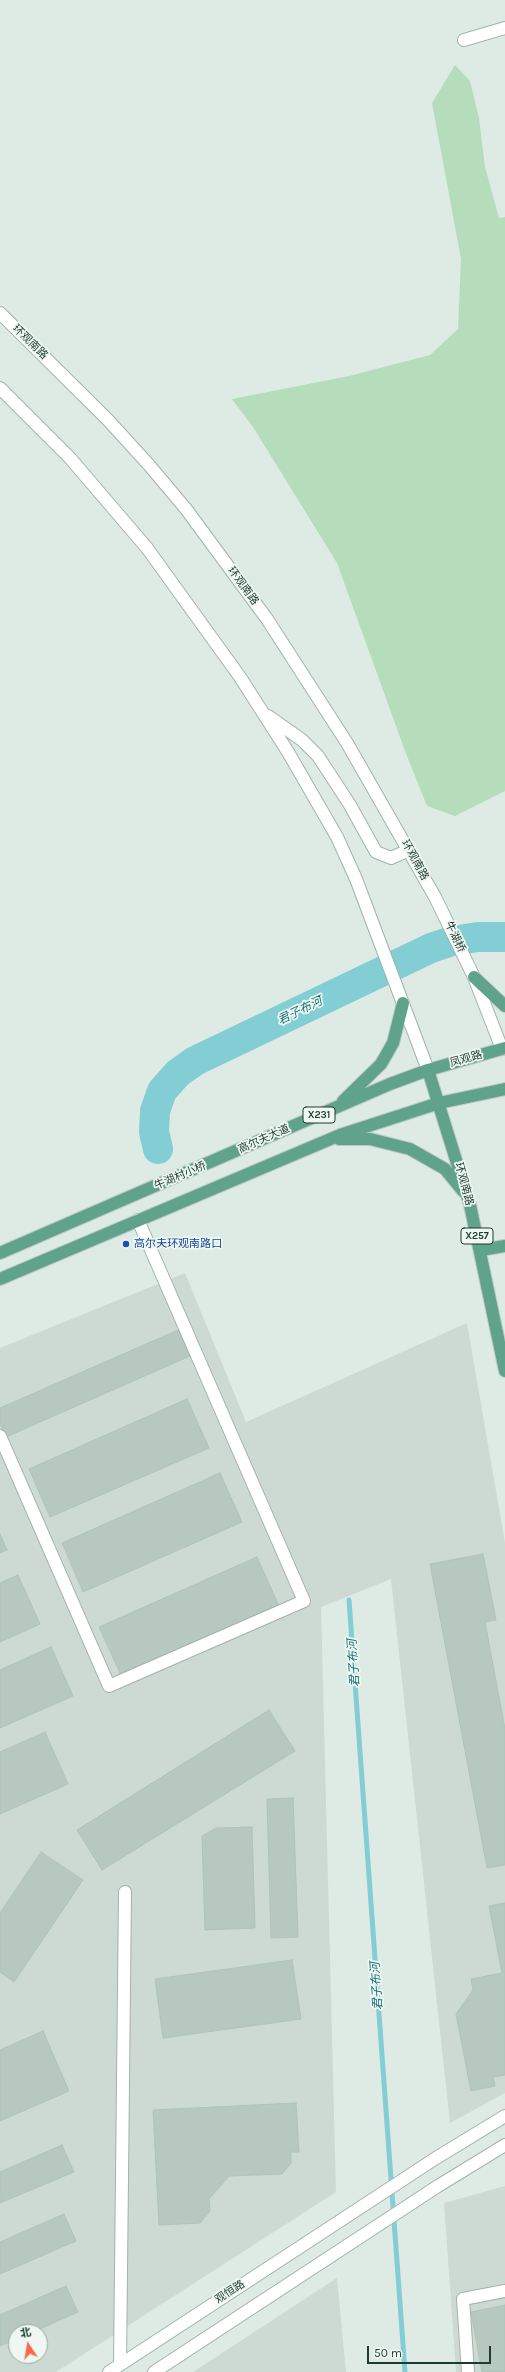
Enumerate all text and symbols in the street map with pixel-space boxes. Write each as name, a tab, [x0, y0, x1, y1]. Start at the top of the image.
street label: 环观南路	[10, 322, 50, 362]
street label: 环观南路	[225, 564, 261, 608]
street label: 环观南路	[399, 838, 431, 882]
street label: 牛湖桥	[442, 919, 468, 955]
water label: 君子布河	[275, 994, 325, 1028]
street label: 凤观路	[448, 1048, 484, 1070]
road number: X231	[303, 1107, 335, 1123]
street label: 高尔夫大道	[236, 1122, 292, 1156]
street label: 牛湖村小桥	[152, 1159, 208, 1193]
street label: 环观南路	[452, 1161, 476, 1207]
road number: X257	[461, 1228, 493, 1244]
place label: 高尔夫环观南路口	[134, 1237, 222, 1251]
marker: 高尔夫环观南路口	[121, 1239, 131, 1249]
water label: 君子布河	[345, 1639, 363, 1687]
water label: 君子布河	[368, 1962, 386, 2010]
street label: 观恒路	[213, 2277, 247, 2307]
north arrow	[8, 2324, 48, 2364]
text: 北	[19, 2325, 32, 2340]
scale bar	[369, 2338, 493, 2364]
text: 50 m	[374, 2346, 402, 2360]

